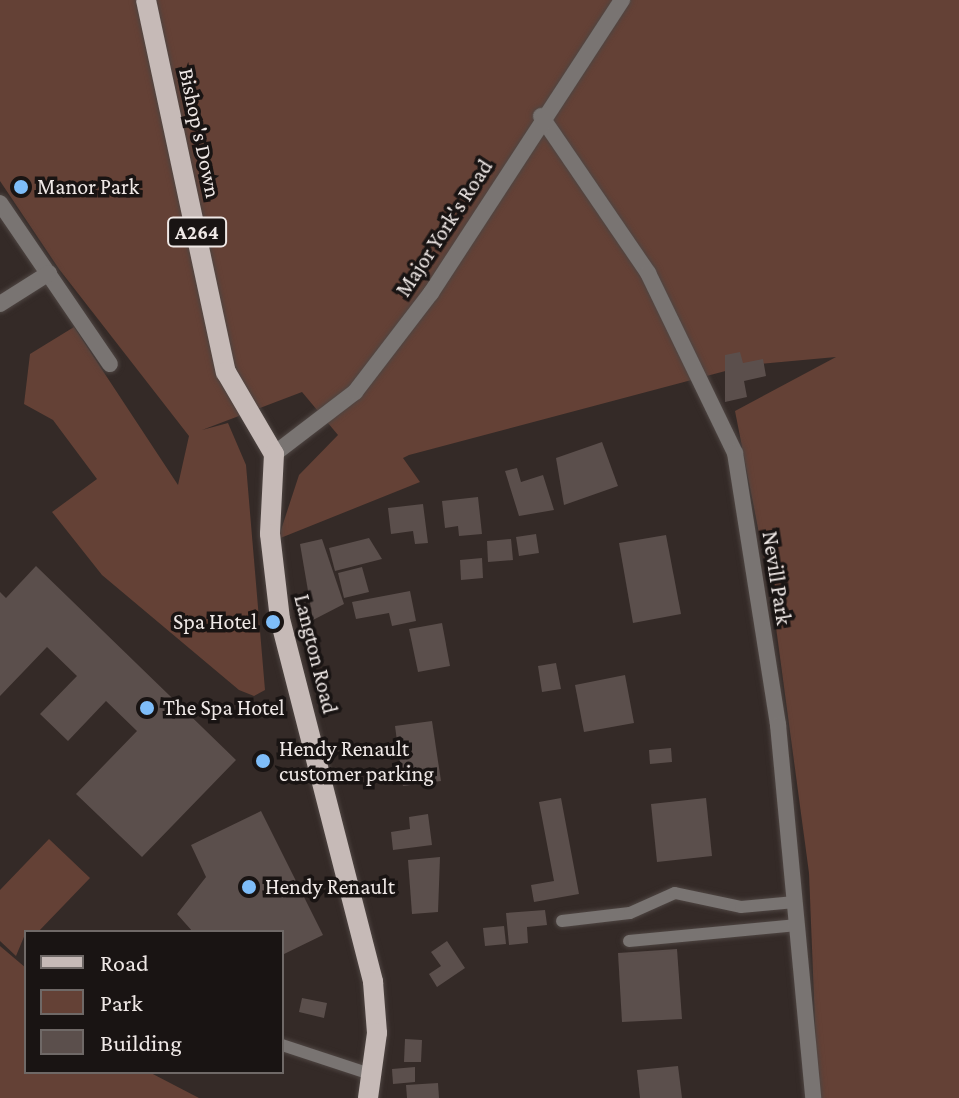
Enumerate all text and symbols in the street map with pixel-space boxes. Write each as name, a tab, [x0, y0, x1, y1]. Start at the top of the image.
street label: Bishop's Down	[173, 66, 227, 200]
street label: Major York's Road	[390, 154, 498, 302]
place label: Manor Park	[37, 174, 139, 200]
marker: Manor Park	[12, 178, 30, 196]
road number: A264	[167, 216, 227, 248]
street label: Nevill Park	[757, 529, 797, 627]
street label: Langton Road	[288, 592, 344, 716]
place label: Spa Hotel	[173, 609, 257, 635]
marker: Spa Hotel	[264, 613, 282, 631]
place label: The Spa Hotel	[163, 695, 285, 721]
marker: The Spa Hotel	[138, 699, 156, 717]
place label: Hendy Renault customer parking	[279, 735, 434, 786]
marker: Hendy Renault customer parking	[254, 752, 272, 770]
place label: Hendy Renault	[265, 874, 395, 900]
marker: Hendy Renault	[240, 878, 258, 896]
legend	[24, 930, 284, 1074]
text: Road	[100, 949, 149, 976]
text: Park	[100, 989, 143, 1016]
text: Building	[100, 1029, 182, 1056]

